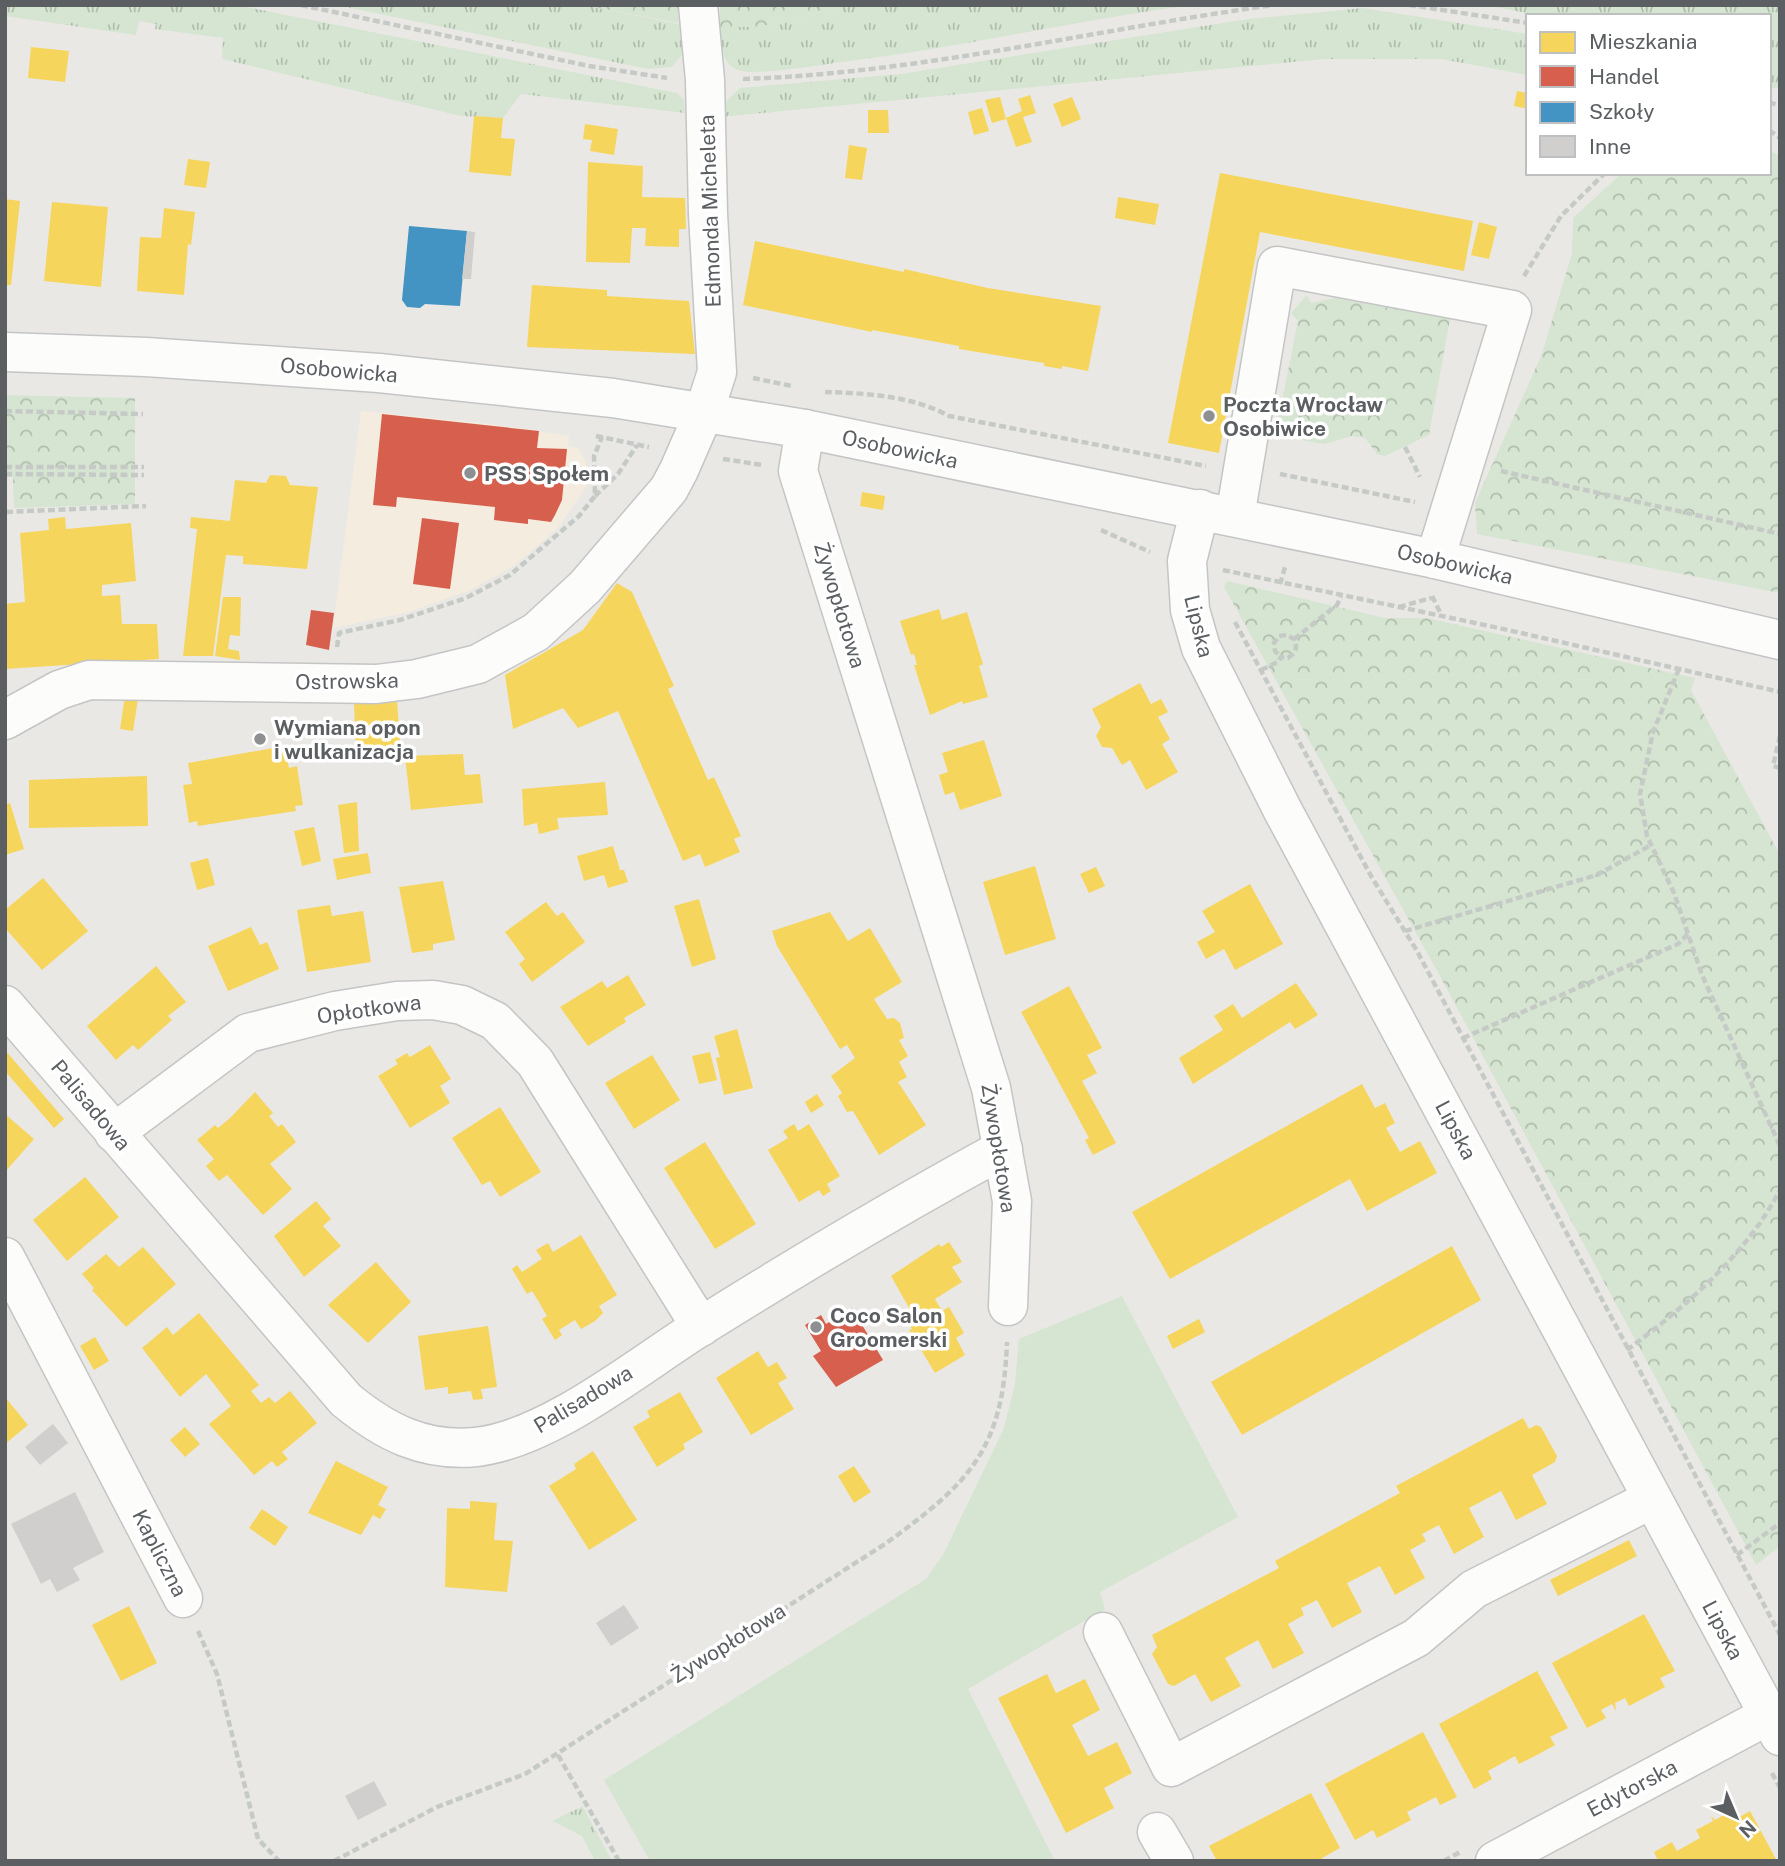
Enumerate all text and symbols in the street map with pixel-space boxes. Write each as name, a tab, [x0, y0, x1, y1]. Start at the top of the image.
legend	[1526, 14, 1771, 175]
text: Mieszkania	[1589, 29, 1697, 54]
text: Handel	[1589, 64, 1660, 89]
text: Szkoły	[1589, 99, 1654, 124]
street label: Edmonda Micheleta	[694, 114, 726, 308]
text: Inne	[1589, 134, 1631, 159]
street label: Osobowicka	[279, 352, 399, 388]
place label: Poczta Wrocław Osobiwice	[1223, 392, 1384, 441]
marker: Poczta Wrocław Osobiwice	[1201, 408, 1217, 424]
street label: Osobowicka	[840, 425, 960, 473]
place label: PSS Społem	[484, 461, 609, 486]
marker: PSS Społem	[462, 465, 478, 481]
street label: Żywopłotowa	[809, 539, 871, 671]
street label: Osobowicka	[1395, 539, 1515, 589]
street label: Lipska	[1179, 592, 1219, 660]
street label: Ostrowska	[295, 668, 399, 694]
place label: Wymiana opon i wulkanizacja	[274, 715, 421, 764]
marker: Wymiana opon i wulkanizacja	[252, 731, 268, 747]
street label: Opłotkowa	[315, 989, 423, 1029]
street label: Palisadowa	[46, 1055, 136, 1155]
street label: Żywopłotowa	[976, 1081, 1022, 1215]
street label: Lipska	[1430, 1096, 1482, 1164]
place label: Coco Salon Groomerski	[830, 1303, 947, 1352]
marker: Coco Salon Groomerski	[808, 1319, 824, 1335]
street label: Palisadowa	[529, 1360, 637, 1438]
street label: Kapliczna	[127, 1505, 193, 1601]
street label: Lipska	[1697, 1596, 1749, 1664]
street label: Żywopłotowa	[666, 1598, 790, 1688]
street label: Edytorska	[1583, 1754, 1681, 1822]
north arrow	[1701, 1782, 1771, 1852]
text: N	[1735, 1816, 1761, 1842]

